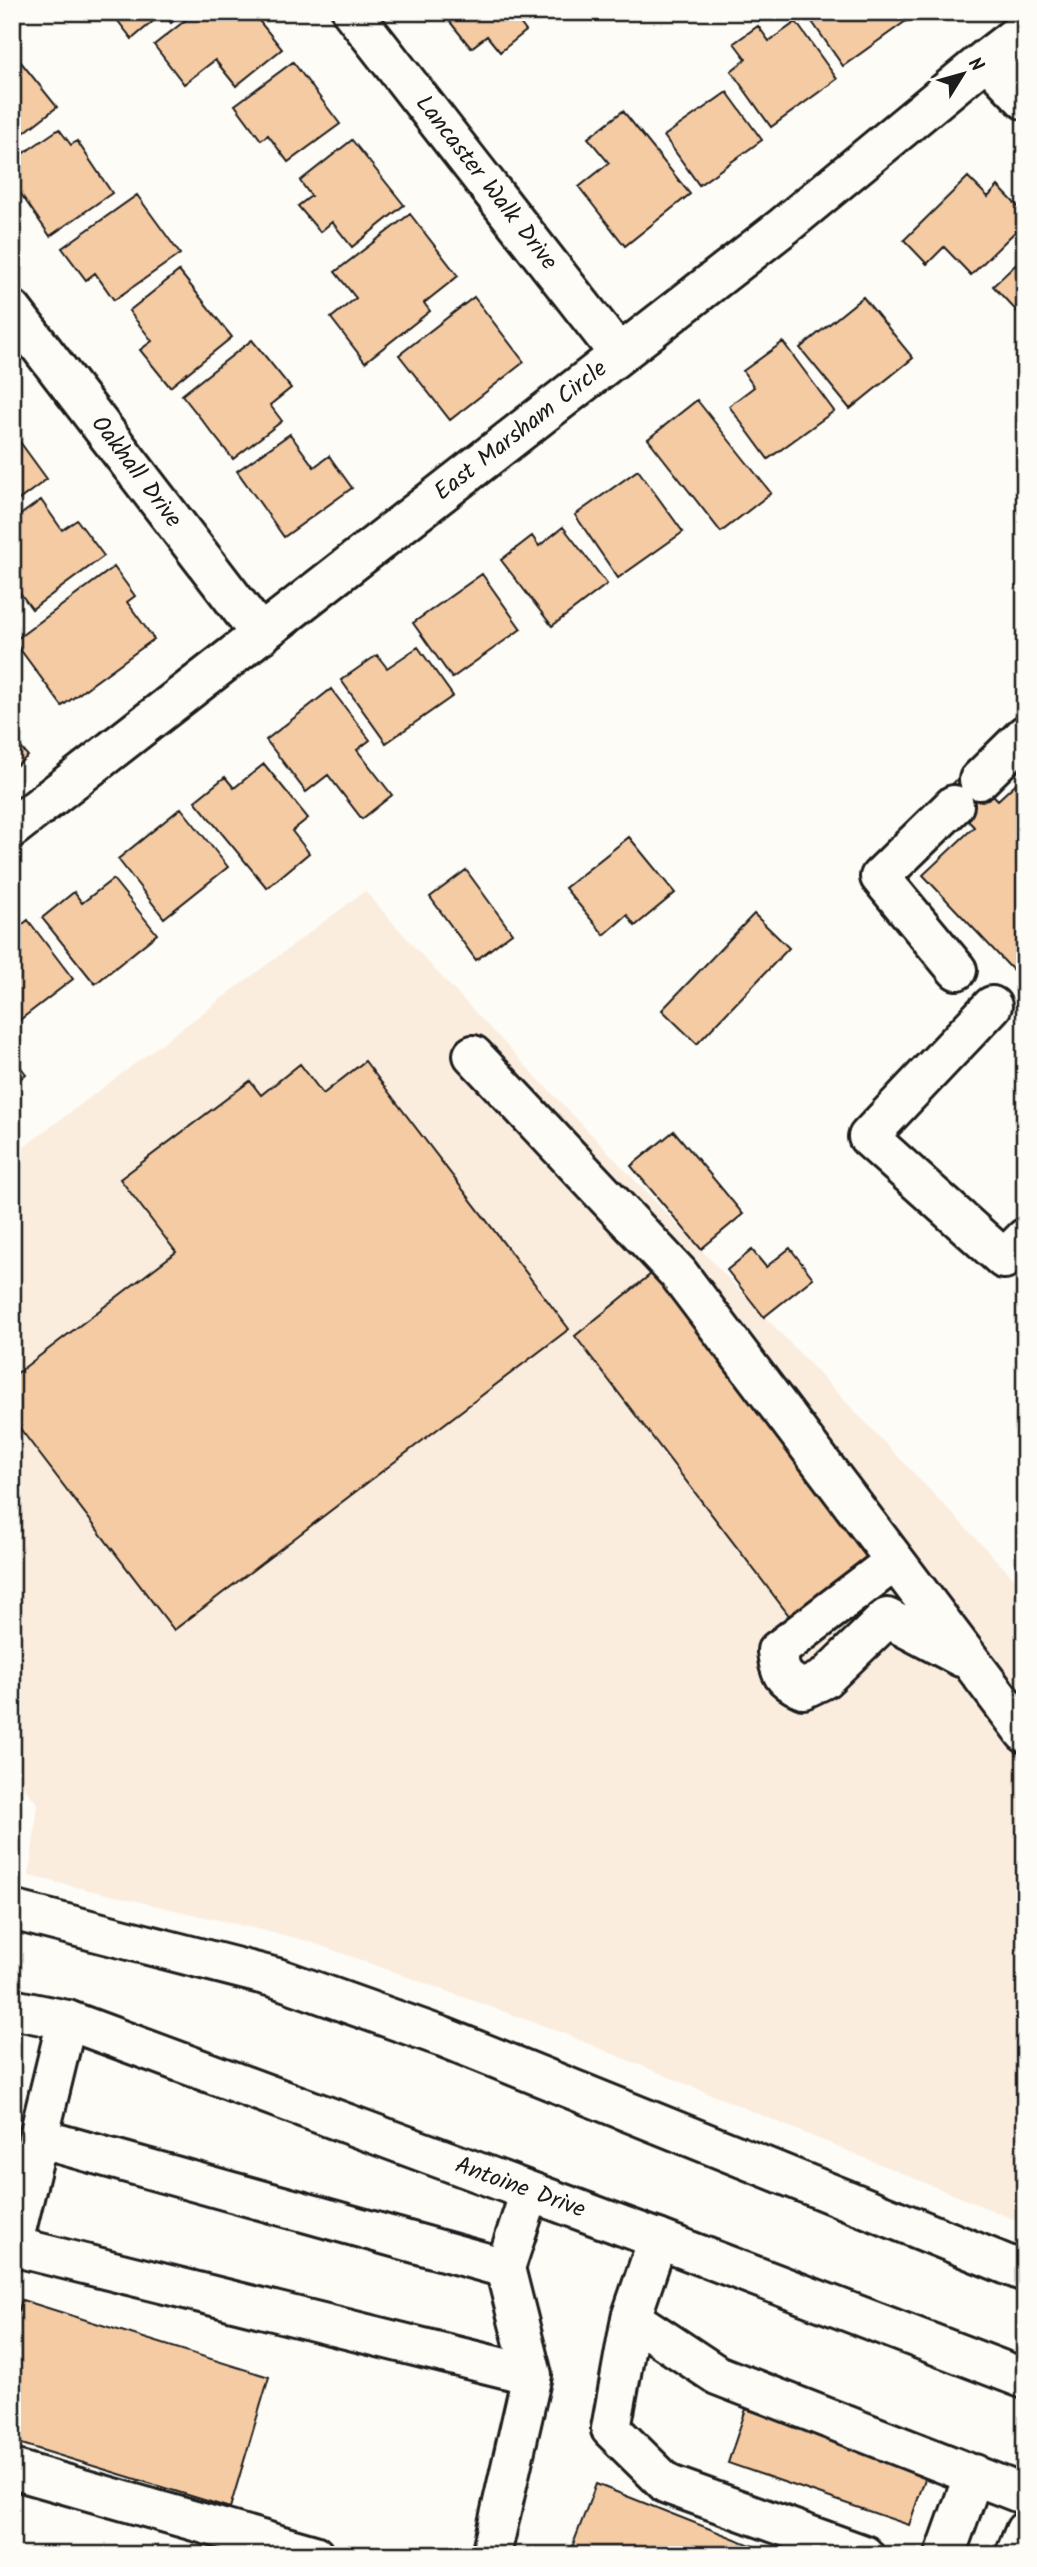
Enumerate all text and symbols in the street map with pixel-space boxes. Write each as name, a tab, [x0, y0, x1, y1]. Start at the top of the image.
north arrow	[928, 38, 998, 108]
text: N	[959, 51, 991, 79]
street label: Lancaster Walk Drive	[405, 87, 567, 279]
street label: East Marsham Circle	[426, 351, 616, 511]
street label: Oakhall Drive	[80, 407, 192, 537]
street label: Antoine Drive	[449, 2146, 591, 2230]

